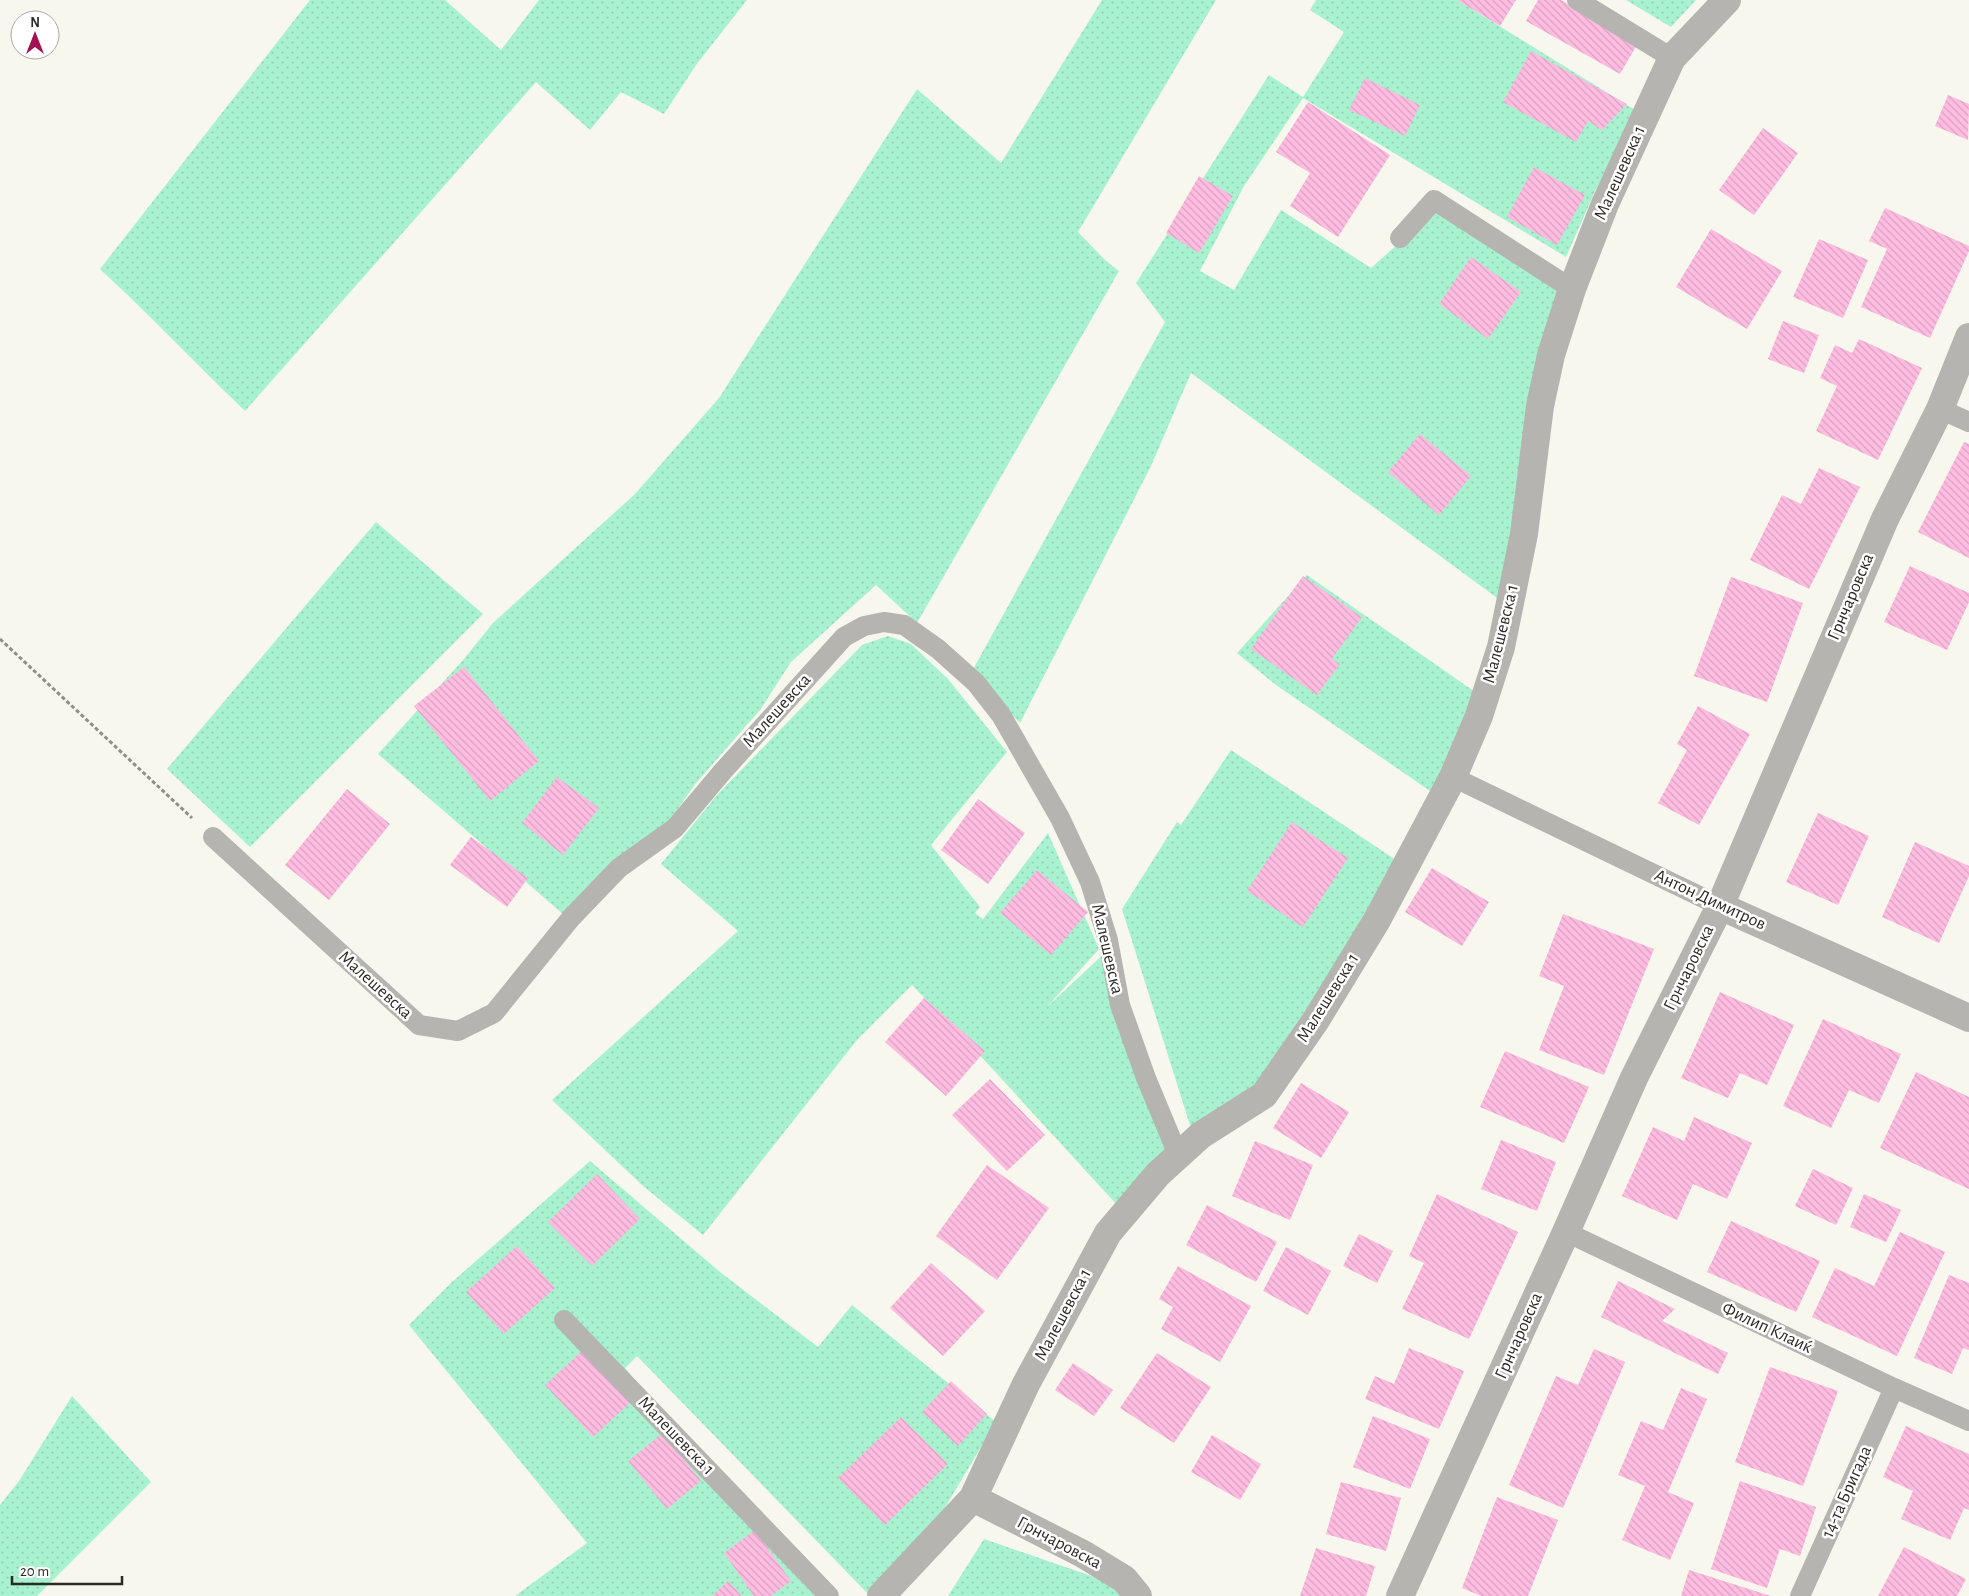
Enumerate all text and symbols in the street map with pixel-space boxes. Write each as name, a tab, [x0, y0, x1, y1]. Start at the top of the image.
north arrow	[10, 10, 60, 60]
text: N	[30, 16, 40, 30]
street label: Малешевска 1	[1591, 123, 1649, 223]
street label: Грнчаровска	[1825, 551, 1877, 643]
street label: Малешевска 1	[1480, 583, 1522, 685]
street label: Малешевска	[740, 671, 814, 751]
street label: Антон Димитров	[1651, 866, 1769, 934]
street label: Малешевска	[1088, 902, 1126, 996]
street label: Грнчаровска	[1661, 922, 1717, 1014]
street label: Малешевска	[335, 948, 415, 1022]
street label: Малешевска 1	[1294, 950, 1362, 1046]
street label: Малешевска 1	[1031, 1266, 1095, 1364]
street label: Грнчаровска	[1492, 1290, 1546, 1382]
street label: Филип Клаиќ	[1719, 1299, 1816, 1357]
street label: Малешевска 1	[634, 1393, 718, 1479]
street label: 14-та Бригада	[1819, 1443, 1875, 1541]
street label: Грнчаровска	[1014, 1513, 1104, 1573]
scale bar	[12, 1554, 122, 1586]
text: 20 m	[20, 1564, 49, 1579]

